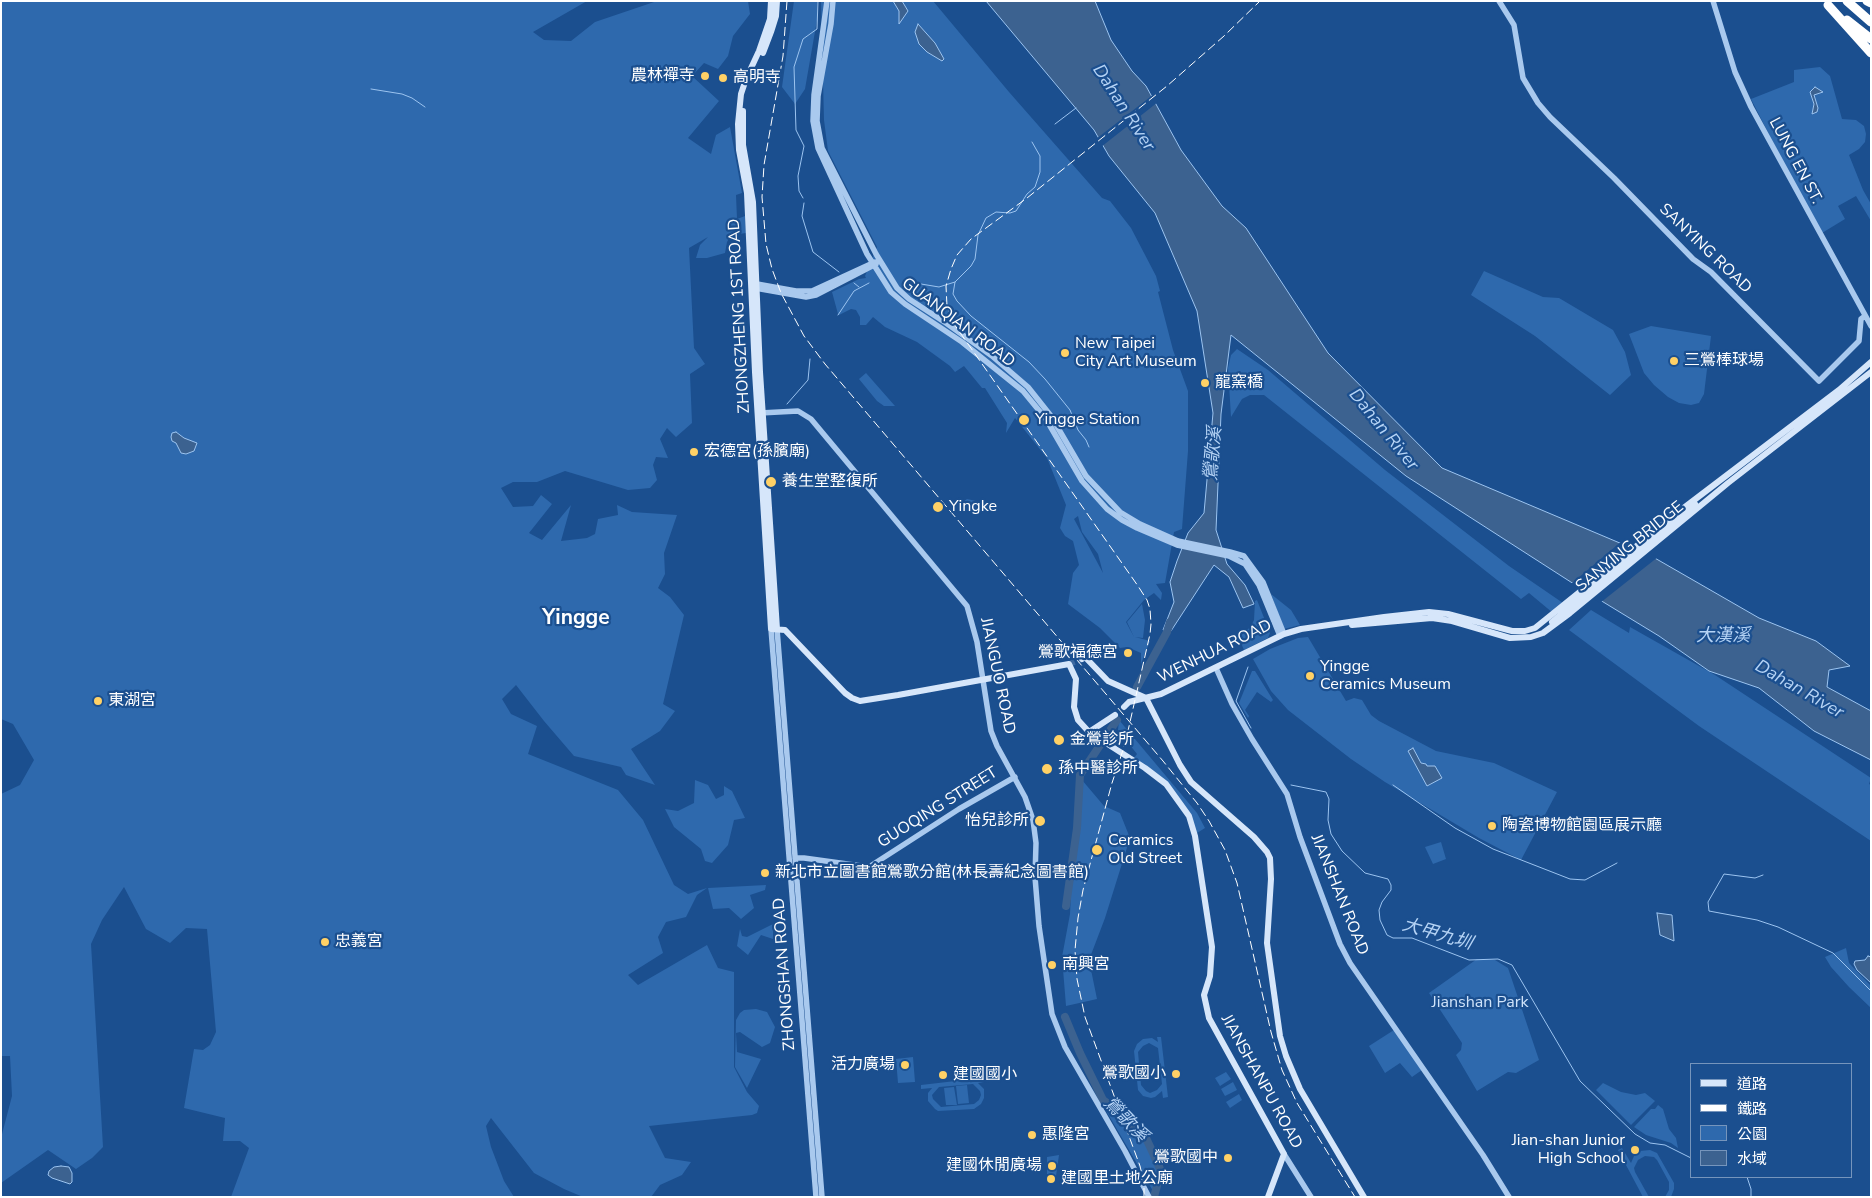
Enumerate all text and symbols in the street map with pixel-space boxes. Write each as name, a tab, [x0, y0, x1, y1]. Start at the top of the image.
water label: Dahan River	[1087, 61, 1159, 155]
place label: 農林禪寺	[631, 66, 695, 86]
place label: 高明寺	[733, 68, 781, 88]
marker: 農林禪寺	[699, 70, 711, 82]
marker: 高明寺	[717, 72, 729, 84]
street label: LUNG EN ST.	[1764, 115, 1826, 207]
street label: SANYING ROAD	[1655, 200, 1755, 298]
street label: ZHONGZHENG 1ST ROAD	[725, 218, 755, 414]
street label: GUANQIAN ROAD	[898, 274, 1018, 372]
place label: New Taipei City Art Museum	[1075, 334, 1197, 372]
marker: New Taipei City Art Museum	[1059, 347, 1071, 359]
place label: 三鶯棒球場	[1684, 351, 1764, 371]
marker: 三鶯棒球場	[1668, 355, 1680, 367]
place label: 龍窯橋	[1215, 373, 1263, 393]
marker: 龍窯橋	[1199, 377, 1211, 389]
water label: Dahan River	[1343, 385, 1423, 475]
place label: Yingge Station	[1035, 410, 1140, 430]
marker: Yingge Station	[1017, 413, 1031, 427]
water label: 鶯歌溪	[1201, 426, 1227, 482]
place label: 宏德宮(孫臏廟)	[704, 442, 810, 462]
marker: 宏德宮(孫臏廟)	[688, 446, 700, 458]
place label: 養生堂整復所	[782, 472, 878, 492]
marker: 養生堂整復所	[764, 475, 778, 489]
place label: Yingke	[949, 497, 997, 517]
street label: SANYING BRIDGE	[1572, 498, 1688, 596]
marker: Yingke	[931, 500, 945, 514]
district label: Yingge	[542, 606, 610, 632]
street label: JIANGUO ROAD	[975, 616, 1019, 736]
street label: WENHUA ROAD	[1155, 616, 1275, 688]
water label: 大漢溪	[1696, 626, 1750, 648]
place label: 鶯歌福德宮	[1038, 643, 1118, 663]
marker: 鶯歌福德宮	[1122, 647, 1134, 659]
water label: Dahan River	[1751, 656, 1847, 724]
place label: Yingge Ceramics Museum	[1320, 657, 1451, 695]
marker: Yingge Ceramics Museum	[1304, 670, 1316, 682]
place label: 東湖宮	[108, 691, 156, 711]
marker: 東湖宮	[92, 695, 104, 707]
place label: 金鶯診所	[1070, 730, 1134, 750]
marker: 金鶯診所	[1052, 733, 1066, 747]
place label: 孫中醫診所	[1058, 759, 1138, 779]
marker: 孫中醫診所	[1040, 762, 1054, 776]
street label: GUOQING STREET	[875, 763, 1001, 853]
place label: 怡兒診所	[965, 811, 1029, 831]
marker: 怡兒診所	[1033, 814, 1047, 828]
place label: 陶瓷博物館園區展示廳	[1502, 816, 1662, 836]
marker: 陶瓷博物館園區展示廳	[1486, 820, 1498, 832]
place label: Ceramics Old Street	[1108, 831, 1182, 869]
street label: JIANSHAN ROAD	[1306, 832, 1372, 958]
marker: Ceramics Old Street	[1090, 843, 1104, 857]
place label: 新北市立圖書館鶯歌分館(林長壽紀念圖書館)	[775, 863, 1089, 883]
marker: 新北市立圖書館鶯歌分館(林長壽紀念圖書館)	[759, 867, 771, 879]
street label: ZHONGSHAN ROAD	[770, 897, 800, 1051]
water label: 大甲九圳	[1399, 915, 1475, 955]
place label: 忠義宮	[335, 932, 383, 952]
marker: 忠義宮	[319, 936, 331, 948]
place label: 南興宮	[1062, 955, 1110, 975]
marker: 南興宮	[1046, 959, 1058, 971]
park label: Jianshan Park	[1432, 993, 1528, 1013]
street label: JIANSHANPU ROAD	[1216, 1012, 1306, 1152]
place label: 活力廣場	[831, 1055, 895, 1075]
marker: 活力廣場	[899, 1059, 911, 1071]
legend	[1690, 1063, 1852, 1178]
place label: 鶯歌國小	[1102, 1064, 1166, 1084]
place label: 建國國小	[953, 1065, 1017, 1085]
marker: 鶯歌國小	[1170, 1068, 1182, 1080]
marker: 建國國小	[937, 1069, 949, 1081]
text: 道路	[1737, 1074, 1767, 1094]
water label: 鶯歌溪	[1098, 1093, 1152, 1147]
text: 鐵路	[1737, 1099, 1767, 1119]
text: 公園	[1737, 1124, 1767, 1144]
place label: 惠隆宮	[1042, 1125, 1090, 1145]
marker: 惠隆宮	[1026, 1129, 1038, 1141]
place label: Jian-shan Junior High School	[1512, 1131, 1625, 1169]
marker: Jian-shan Junior High School	[1629, 1144, 1641, 1156]
place label: 鶯歌國中	[1154, 1148, 1218, 1168]
text: 水域	[1737, 1149, 1767, 1169]
marker: 鶯歌國中	[1222, 1152, 1234, 1164]
place label: 建國休閒廣場	[946, 1156, 1042, 1176]
marker: 建國休閒廣場	[1046, 1160, 1058, 1172]
place label: 建國里土地公廟	[1061, 1169, 1173, 1189]
marker: 建國里土地公廟	[1045, 1173, 1057, 1185]

